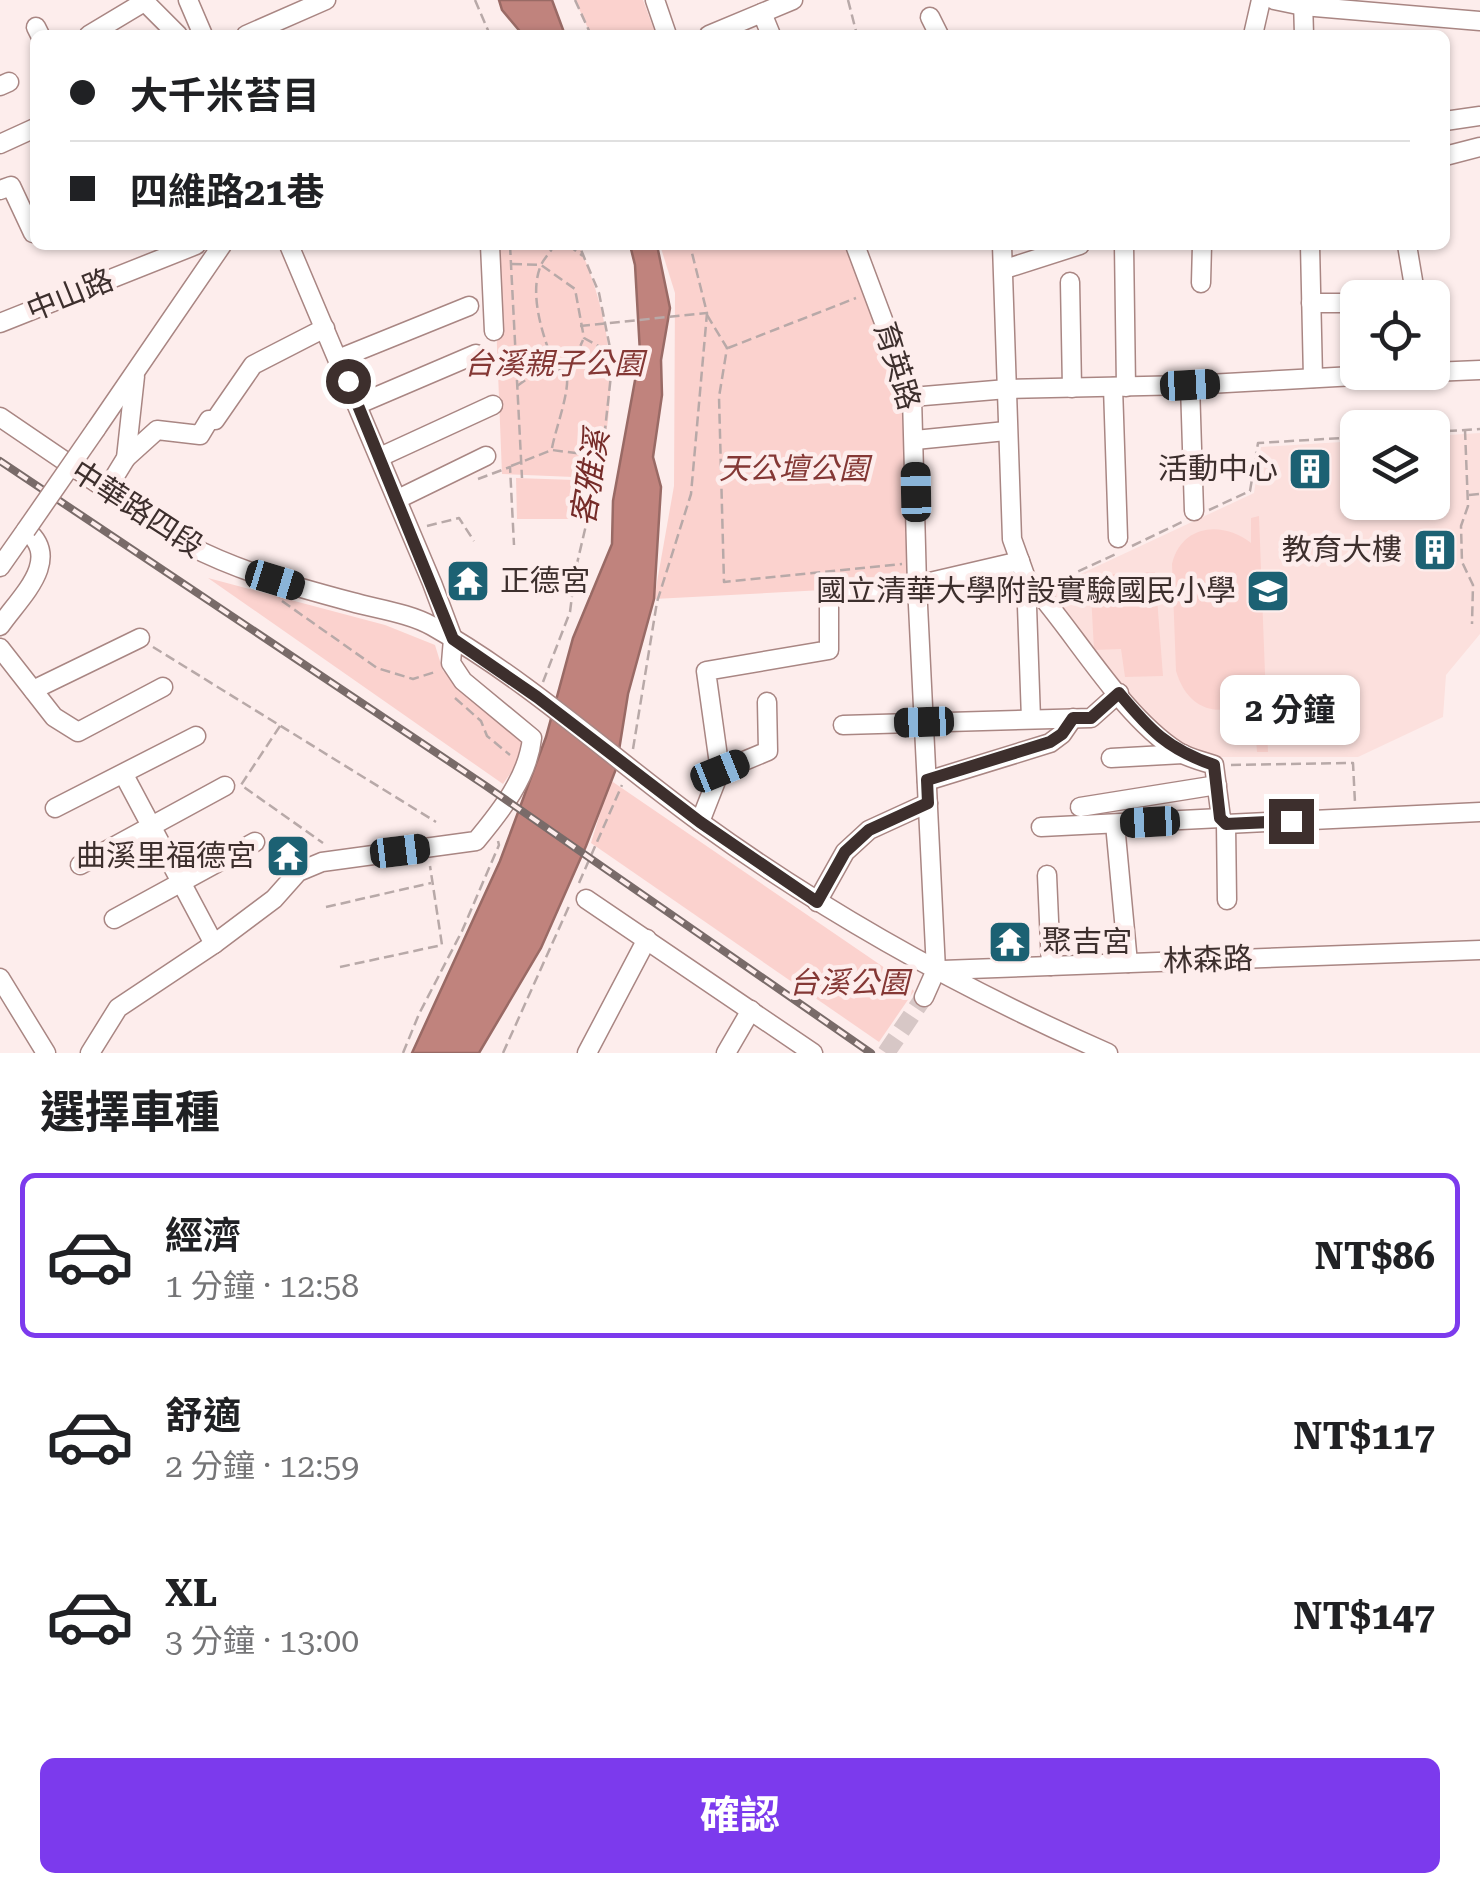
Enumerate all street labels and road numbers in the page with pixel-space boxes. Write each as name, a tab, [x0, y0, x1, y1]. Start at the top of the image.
street label: 中山路	[22, 261, 118, 328]
street label: 育英路	[868, 318, 927, 414]
street label: 中華路四段	[65, 453, 210, 564]
street label: 林森路	[1162, 940, 1254, 979]

